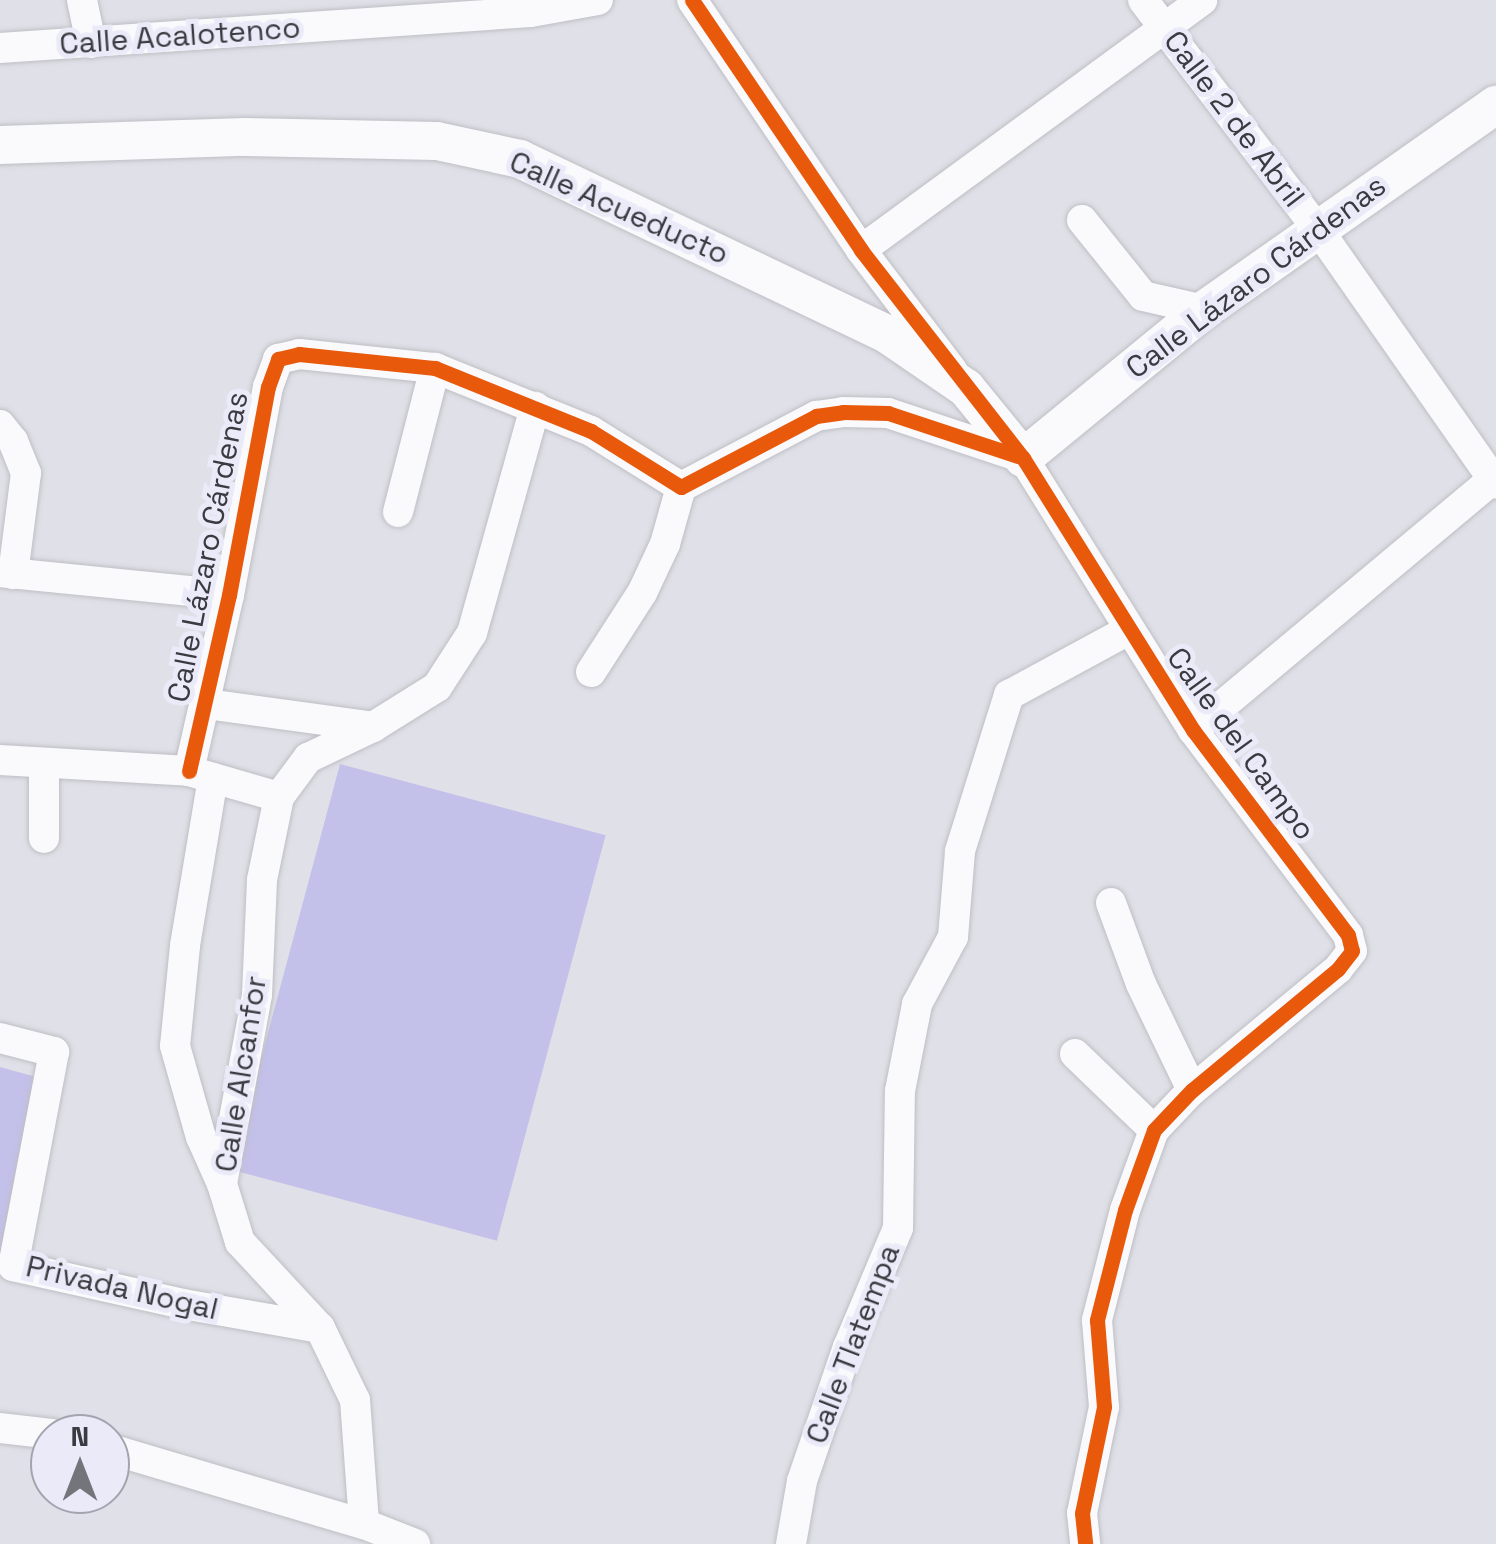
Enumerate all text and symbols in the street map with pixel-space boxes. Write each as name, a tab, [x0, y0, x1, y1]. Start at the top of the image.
street label: Calle Acalotenco	[58, 10, 302, 62]
street label: Calle 2 de Abril	[1156, 24, 1312, 214]
street label: Calle Acueducto	[504, 143, 734, 273]
street label: Calle Lázaro Cárdenas	[1119, 168, 1393, 386]
street label: Calle Lázaro Cárdenas	[160, 389, 256, 705]
street label: Calle del Campo	[1159, 641, 1323, 847]
street label: Calle Alcanfor	[208, 973, 274, 1175]
street label: Calle Tlatempa	[798, 1239, 908, 1449]
street label: Privada Nogal	[23, 1248, 221, 1328]
north arrow	[30, 1414, 130, 1514]
text: N	[71, 1418, 89, 1454]

